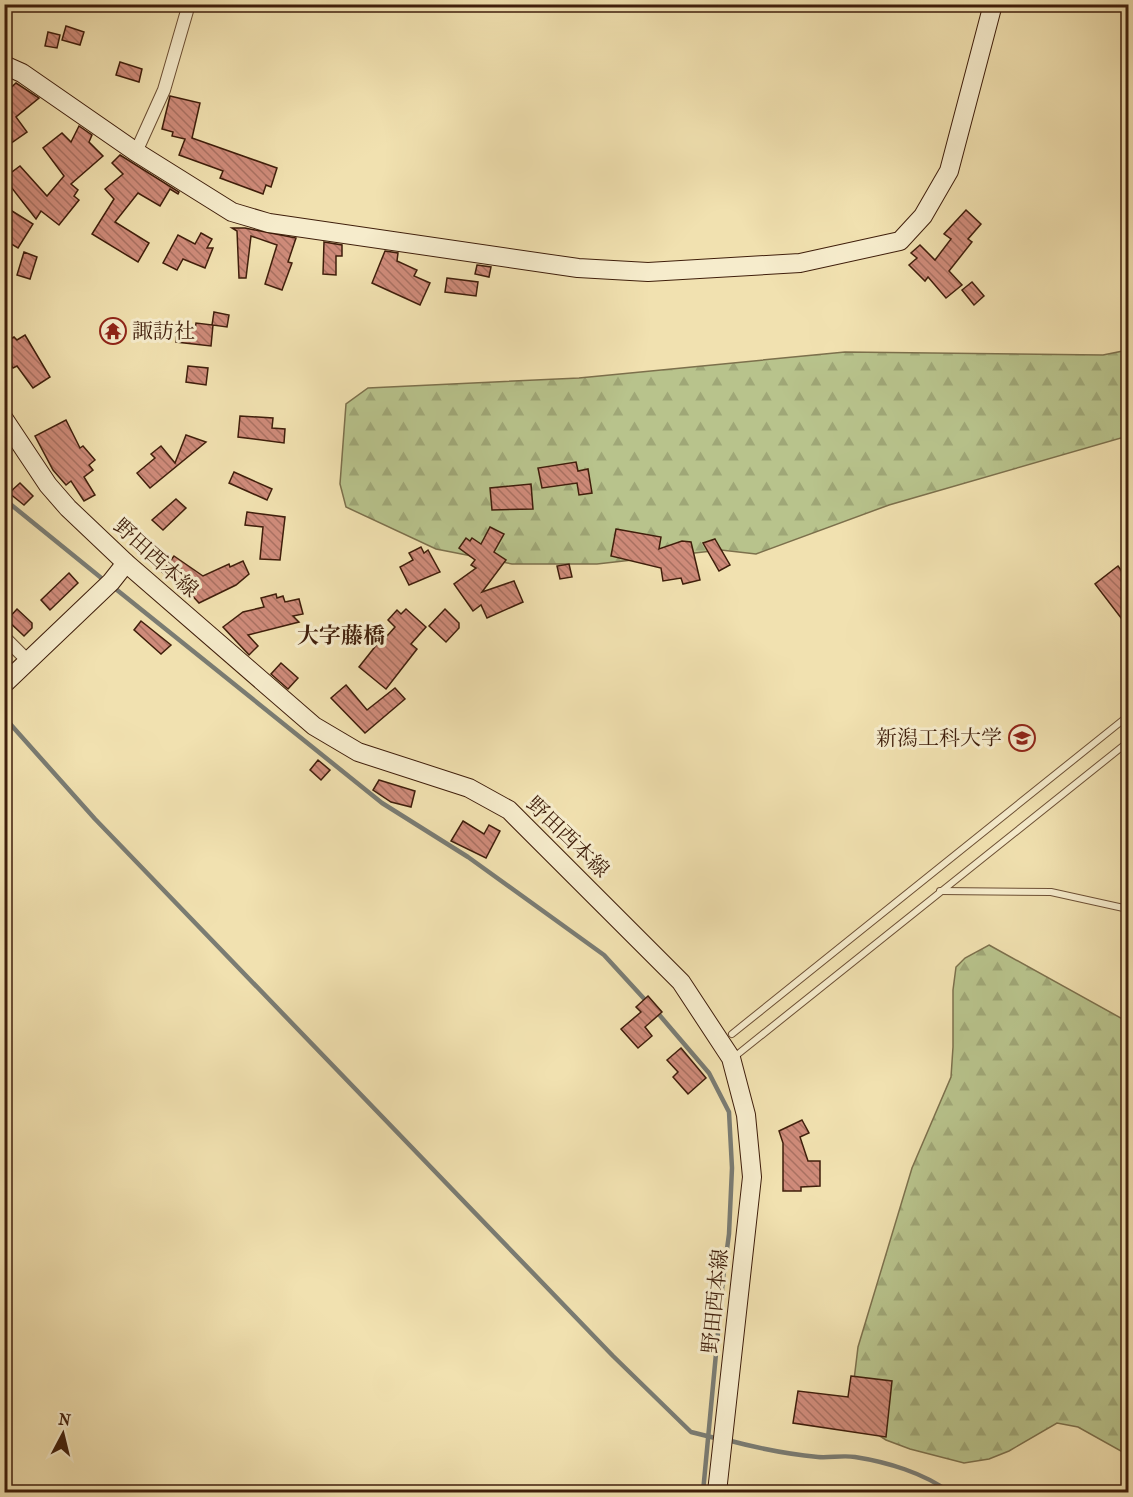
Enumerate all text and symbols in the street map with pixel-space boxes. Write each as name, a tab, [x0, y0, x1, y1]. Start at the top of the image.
temple icon: 諏訪社	[98, 316, 128, 346]
place label: 諏訪社	[132, 319, 195, 343]
street label: 野田西本線	[109, 514, 203, 602]
district label: 大字藤橋	[297, 623, 385, 649]
school or university icon: 新潟工科大学	[1007, 723, 1037, 753]
place label: 新潟工科大学	[876, 726, 1002, 750]
street label: 野田西本線	[522, 792, 614, 882]
street label: 野田西本線	[698, 1248, 732, 1354]
north arrow	[33, 1404, 93, 1464]
text: N	[58, 1409, 73, 1430]

